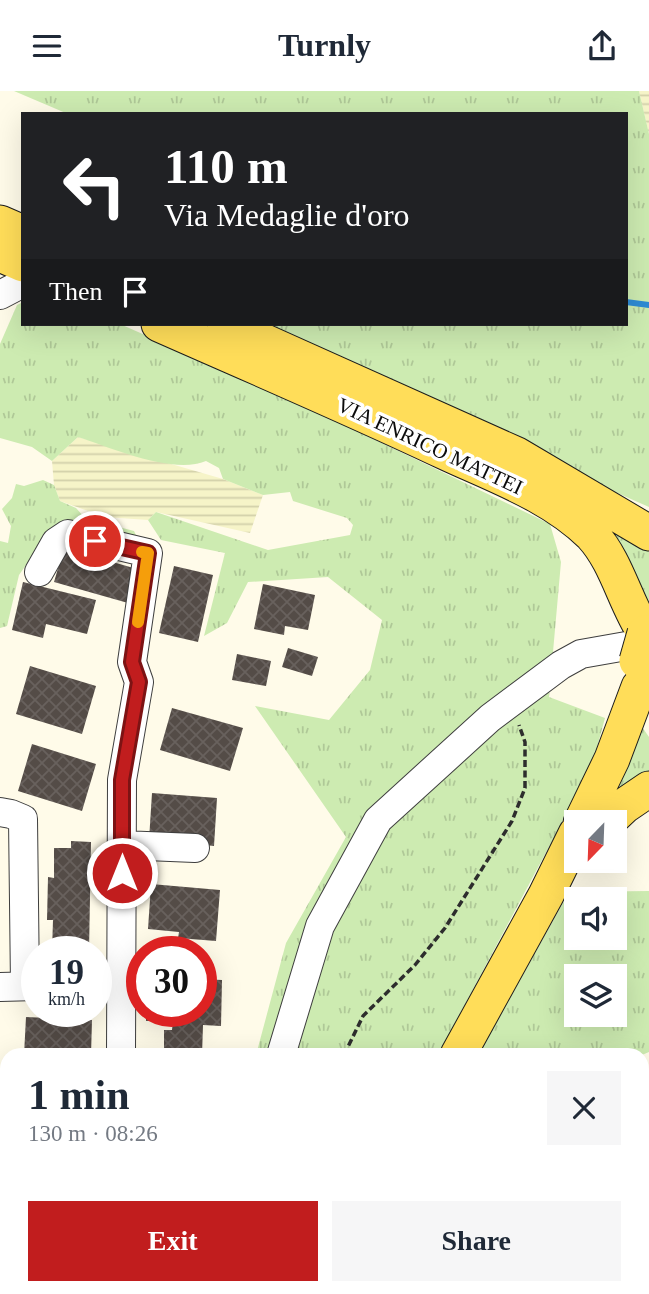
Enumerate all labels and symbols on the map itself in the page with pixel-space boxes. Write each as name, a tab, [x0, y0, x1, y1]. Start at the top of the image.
street label: VIA ENRICO MATTEI	[333, 392, 527, 500]
pin	[65, 511, 125, 571]
north arrow	[564, 810, 626, 873]
position arrow	[85, 836, 159, 910]
speed limit sign: 30	[126, 936, 217, 1027]

